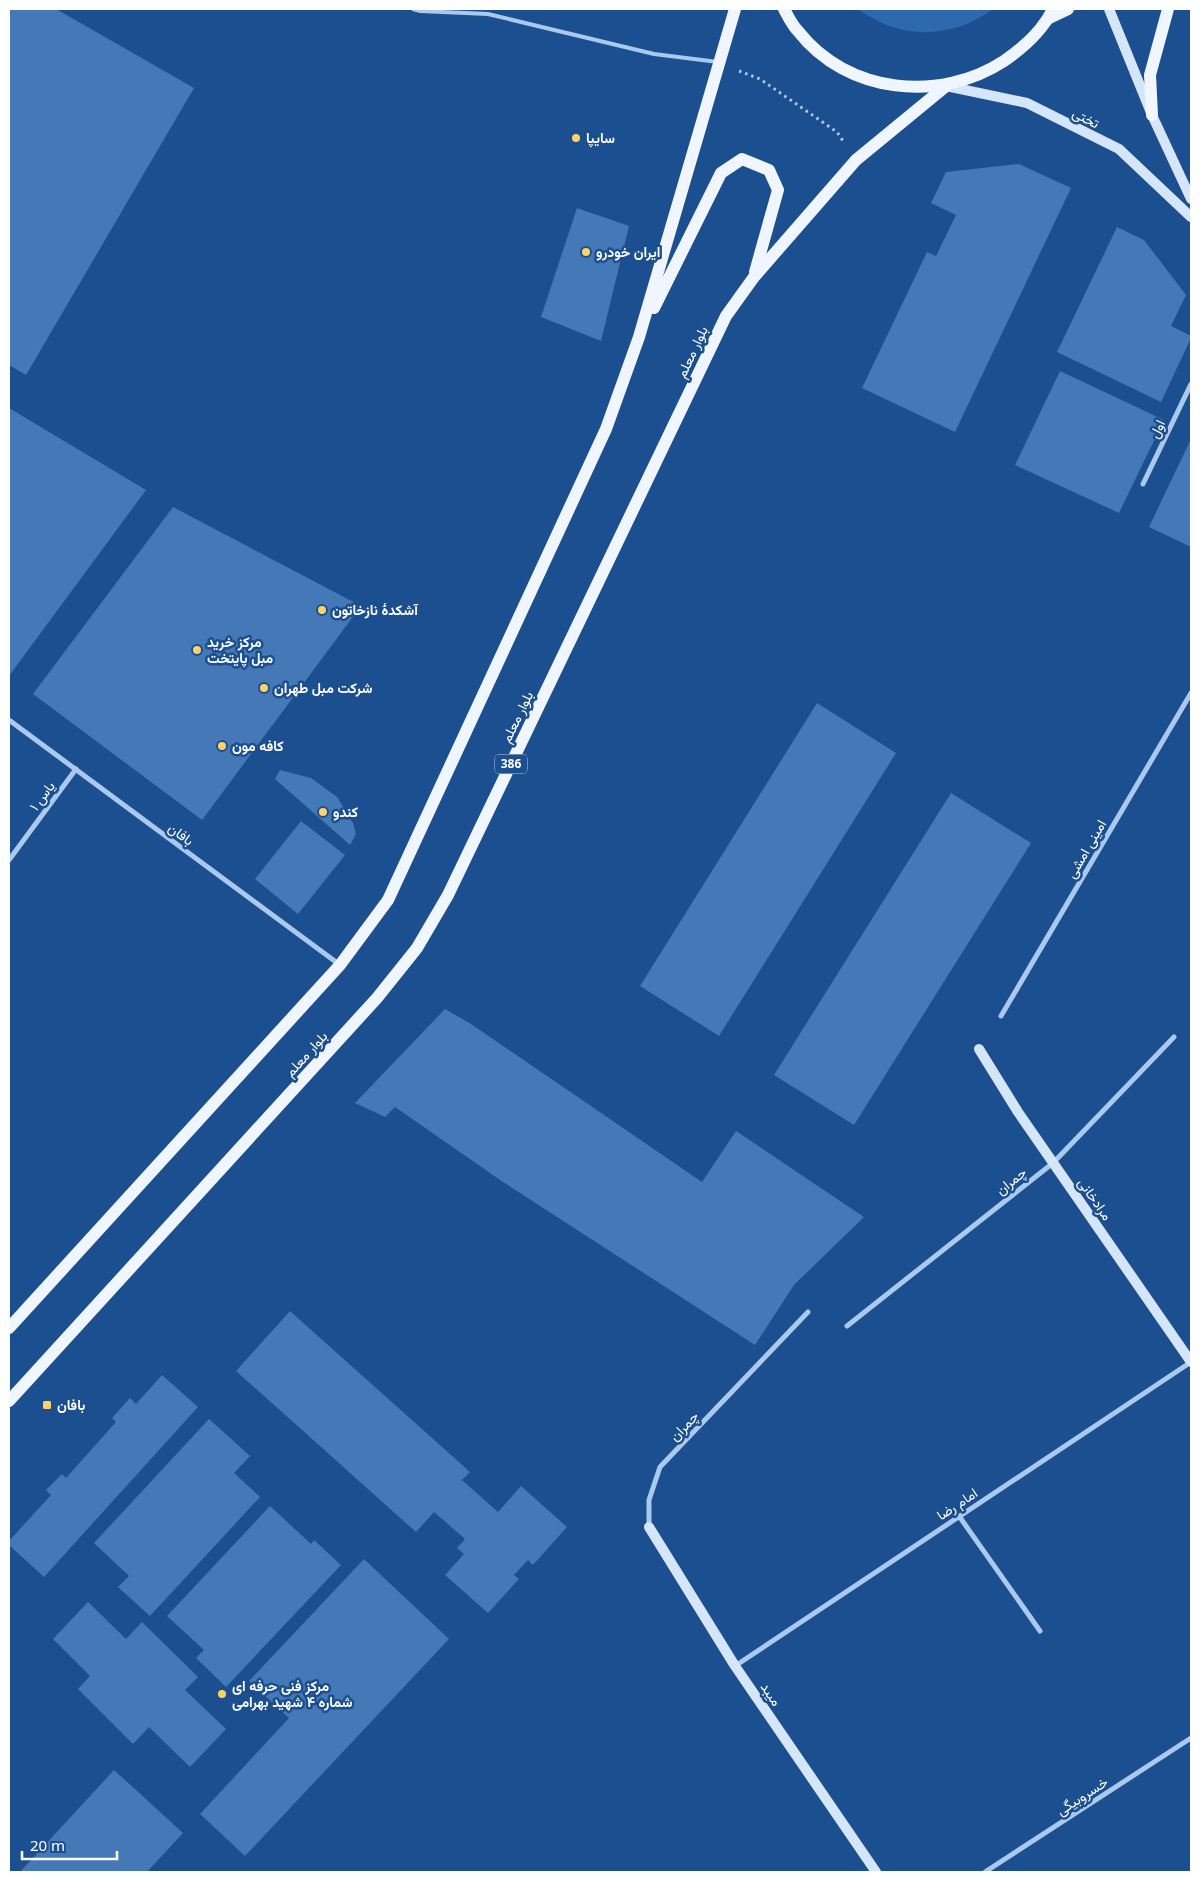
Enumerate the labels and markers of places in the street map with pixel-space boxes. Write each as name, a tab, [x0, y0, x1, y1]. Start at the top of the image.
place label: سایپا	[586, 128, 615, 148]
marker: سایپا	[570, 132, 582, 144]
place label: ایران خودرو	[596, 242, 660, 261]
marker: ایران خودرو	[580, 246, 592, 258]
place label: آشکدهٔ نازخاتون	[332, 600, 419, 619]
marker: آشکدهٔ نازخاتون	[316, 604, 328, 616]
place label: مرکز خرید مبل پایتخت	[207, 632, 274, 668]
marker: مرکز خرید مبل پایتخت	[191, 644, 203, 656]
place label: شرکت مبل طهران	[274, 678, 372, 697]
marker: شرکت مبل طهران	[258, 682, 270, 694]
place label: کافه مون	[232, 736, 284, 755]
marker: کافه مون	[216, 740, 228, 752]
place label: کندو	[333, 802, 358, 821]
marker: کندو	[317, 806, 329, 818]
place label: بافان	[57, 1395, 85, 1414]
marker: بافان	[41, 1399, 53, 1411]
place label: مرکز فنی حرفه ای شماره ۴ شهید بهرامی	[232, 1676, 352, 1711]
marker: مرکز فنی حرفه ای شماره ۴ شهید بهرامی	[216, 1688, 228, 1700]

